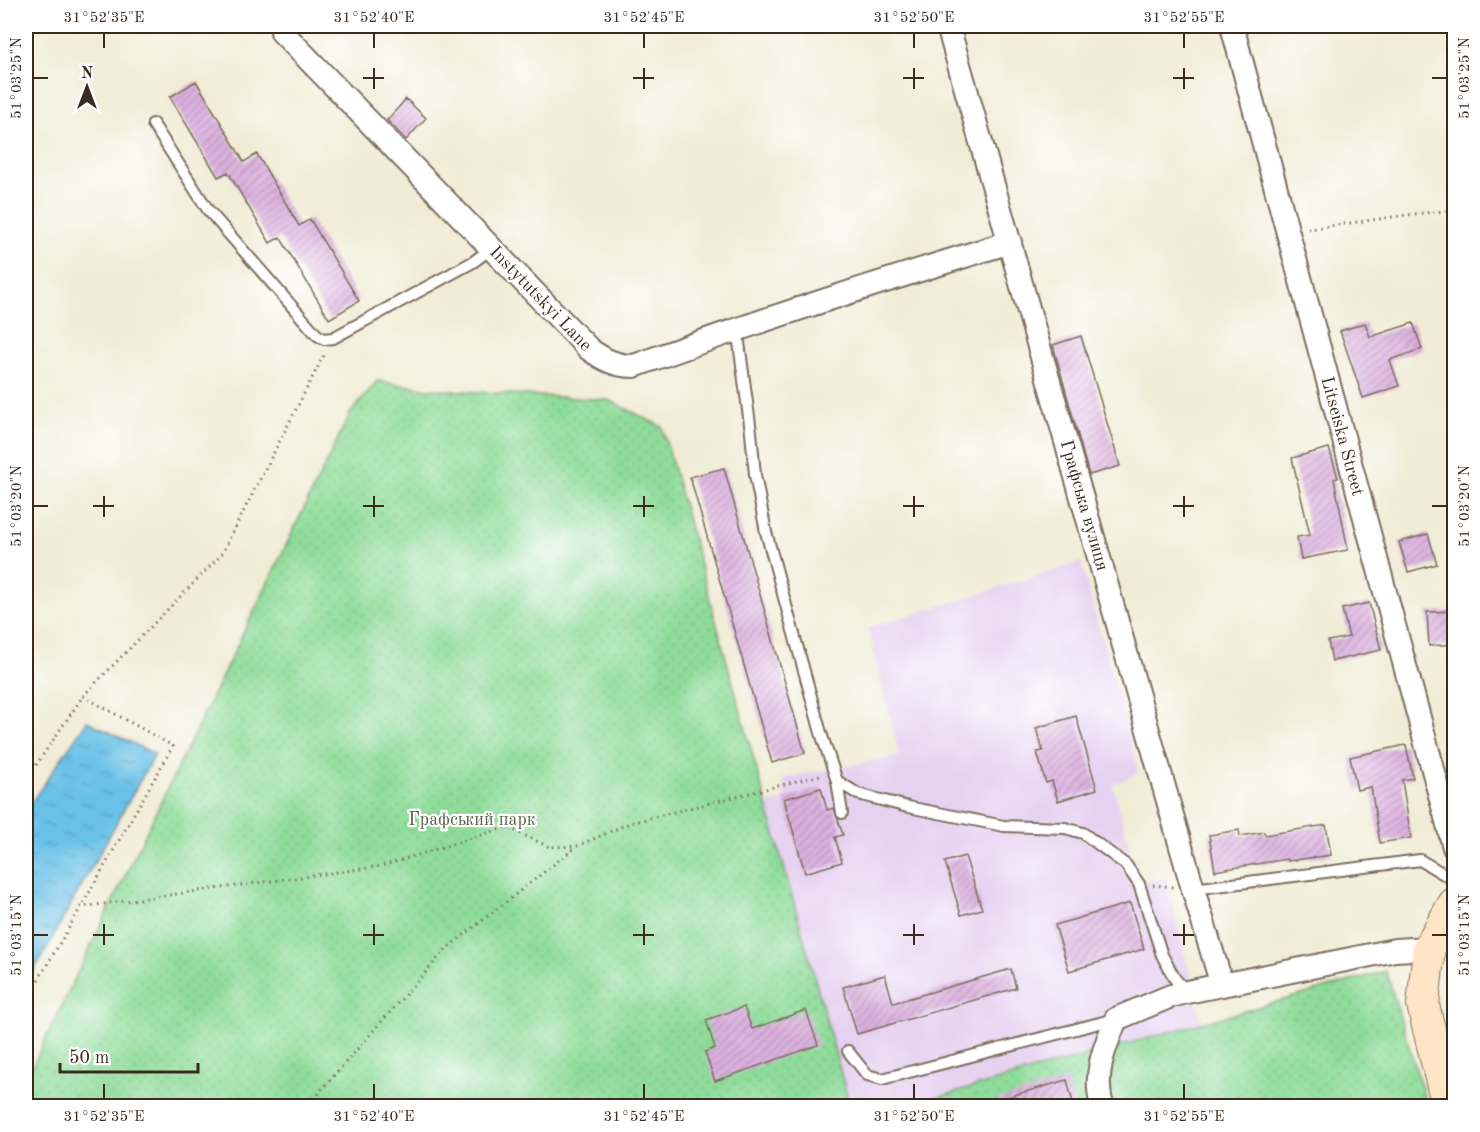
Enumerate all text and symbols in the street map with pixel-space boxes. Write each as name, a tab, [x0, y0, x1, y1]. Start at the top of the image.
text: 31°52'35"E	[64, 11, 144, 26]
text: 31°52'40"E	[334, 11, 414, 26]
text: 31°52'45"E	[604, 11, 684, 26]
text: 31°52'50"E	[874, 11, 954, 26]
text: 31°52'55"E	[1144, 11, 1224, 26]
text: 51°03'25"N	[10, 37, 25, 119]
text: 51°03'25"N	[1458, 37, 1473, 119]
north arrow	[57, 57, 117, 117]
text: N	[81, 66, 94, 82]
street label: Instytutskyi Lane	[486, 243, 595, 355]
street label: Litseiska Street	[1317, 375, 1367, 498]
street label: Графська вулиця	[1056, 438, 1111, 573]
text: 51°03'20"N	[10, 465, 25, 547]
text: 51°03'20"N	[1458, 465, 1473, 547]
park label: Графський парк	[408, 811, 536, 830]
text: 51°03'15"N	[10, 894, 25, 976]
text: 51°03'15"N	[1458, 894, 1473, 976]
scale bar	[60, 1036, 198, 1074]
text: 50 m	[69, 1049, 109, 1067]
text: 31°52'35"E	[64, 1110, 144, 1125]
text: 31°52'40"E	[334, 1110, 414, 1125]
text: 31°52'45"E	[604, 1110, 684, 1125]
text: 31°52'50"E	[874, 1110, 954, 1125]
text: 31°52'55"E	[1144, 1110, 1224, 1125]

